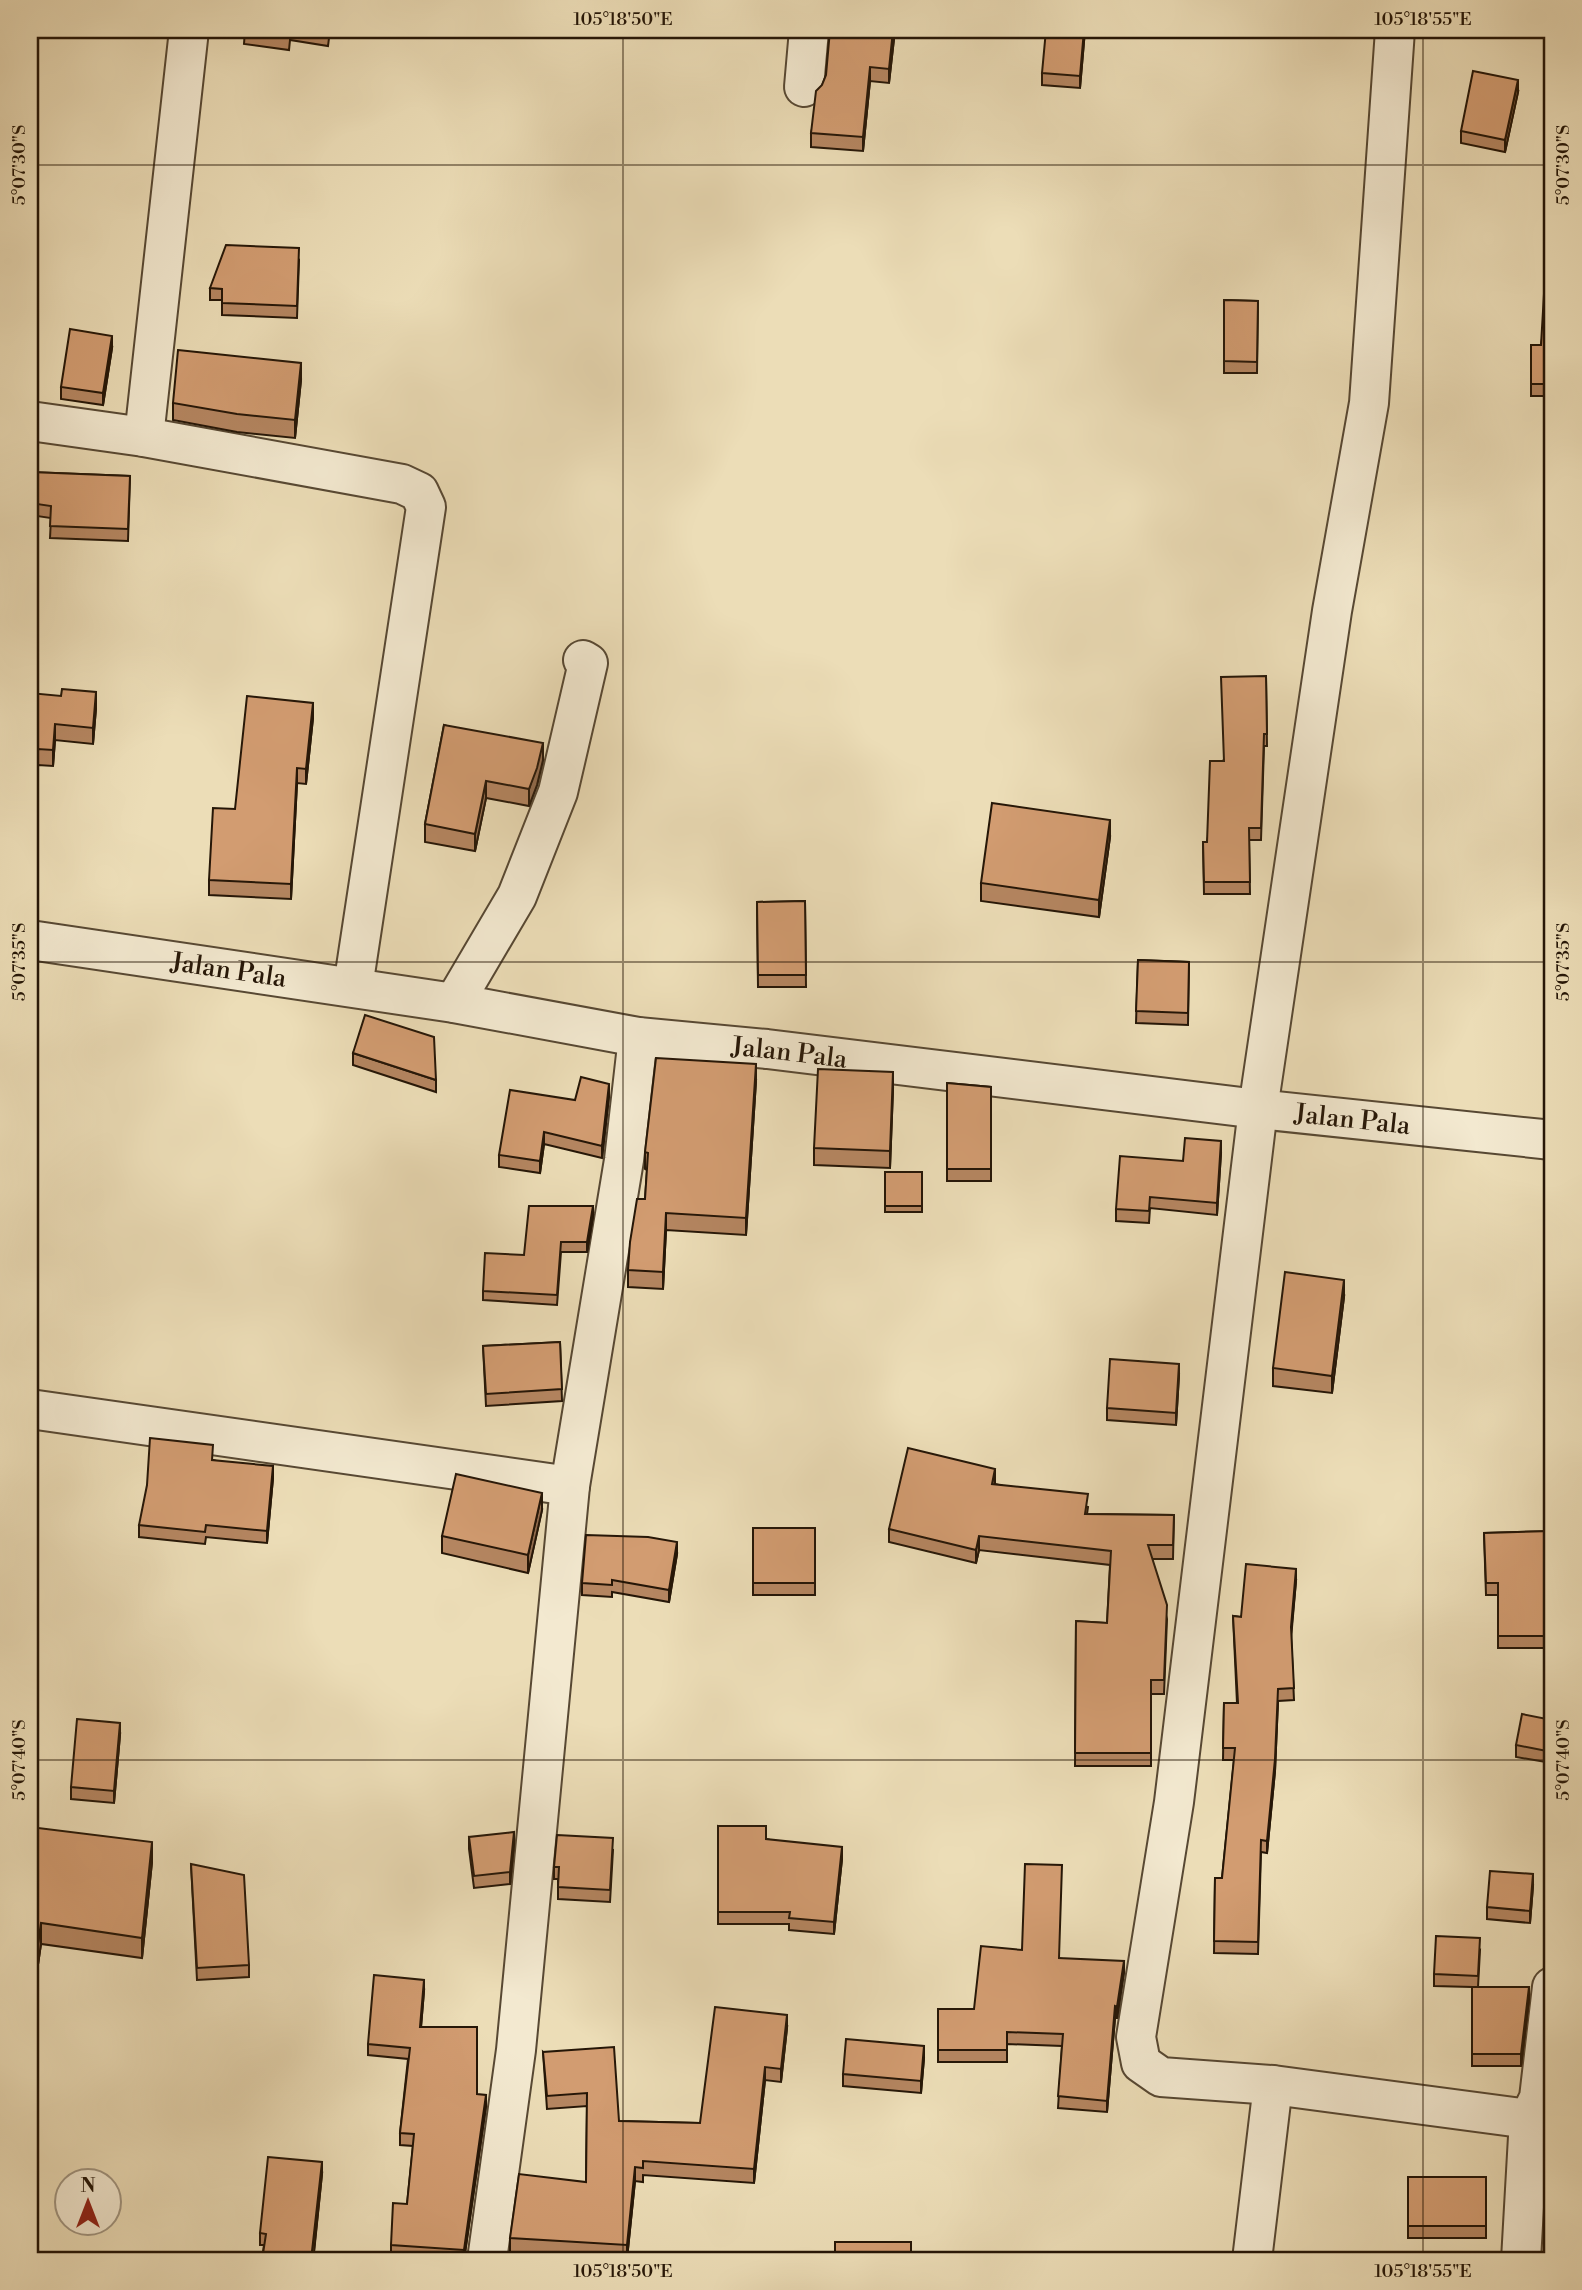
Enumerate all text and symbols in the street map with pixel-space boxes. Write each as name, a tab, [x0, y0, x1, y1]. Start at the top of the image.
text: 105°18'50"E	[573, 8, 673, 31]
text: 105°18'55"E	[1374, 8, 1472, 31]
text: 5°07'30"S	[8, 125, 31, 205]
text: 5°07'30"S	[1552, 125, 1575, 205]
text: 5°07'35"S	[8, 923, 31, 1001]
text: 5°07'35"S	[1552, 923, 1575, 1001]
street label: Jalan Pala	[168, 946, 289, 995]
street label: Jalan Pala	[729, 1031, 850, 1076]
street label: Jalan Pala	[1292, 1098, 1413, 1142]
text: 5°07'40"S	[8, 1719, 31, 1801]
text: 5°07'40"S	[1552, 1719, 1575, 1801]
north arrow	[52, 2168, 122, 2238]
text: N	[80, 2174, 96, 2198]
text: 105°18'50"E	[573, 2260, 673, 2283]
text: 105°18'55"E	[1374, 2260, 1472, 2283]

